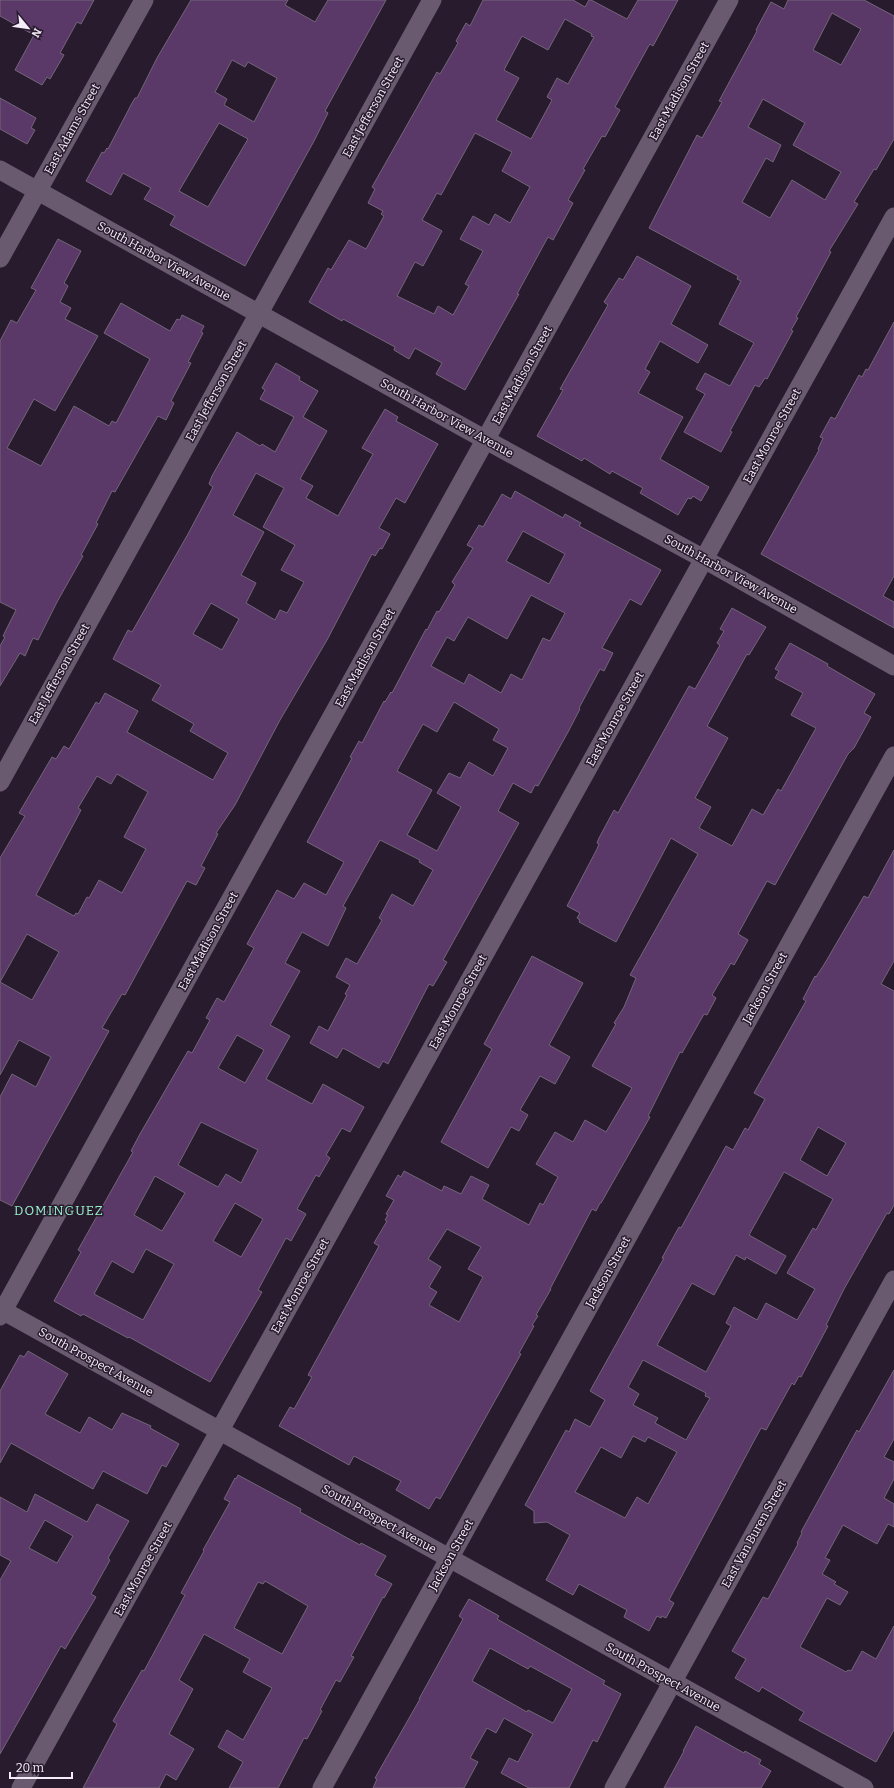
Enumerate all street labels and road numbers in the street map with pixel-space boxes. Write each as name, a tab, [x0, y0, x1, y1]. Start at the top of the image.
street label: East Madison Street	[646, 39, 712, 143]
street label: East Jefferson Street	[340, 54, 407, 160]
street label: East Adams Street	[41, 81, 103, 177]
street label: South Harbor View Avenue	[95, 219, 233, 303]
street label: East Madison Street	[489, 323, 555, 427]
street label: East Jefferson Street	[183, 338, 250, 444]
street label: South Harbor View Avenue	[378, 376, 516, 460]
street label: East Monroe Street	[740, 386, 804, 486]
street label: South Harbor View Avenue	[662, 532, 800, 616]
street label: East Madison Street	[332, 606, 398, 710]
street label: East Jefferson Street	[26, 621, 93, 727]
street label: East Monroe Street	[583, 669, 647, 769]
street label: East Madison Street	[175, 889, 241, 993]
street label: Jackson Street	[739, 949, 791, 1027]
street label: East Monroe Street	[426, 952, 490, 1052]
street label: Jackson Street	[582, 1233, 634, 1311]
street label: East Monroe Street	[268, 1236, 332, 1336]
street label: South Prospect Avenue	[36, 1325, 156, 1399]
street label: East Van Buren Street	[719, 1477, 790, 1590]
street label: South Prospect Avenue	[319, 1482, 439, 1556]
street label: Jackson Street	[425, 1516, 477, 1594]
street label: East Monroe Street	[111, 1519, 175, 1619]
street label: South Prospect Avenue	[603, 1640, 723, 1714]

